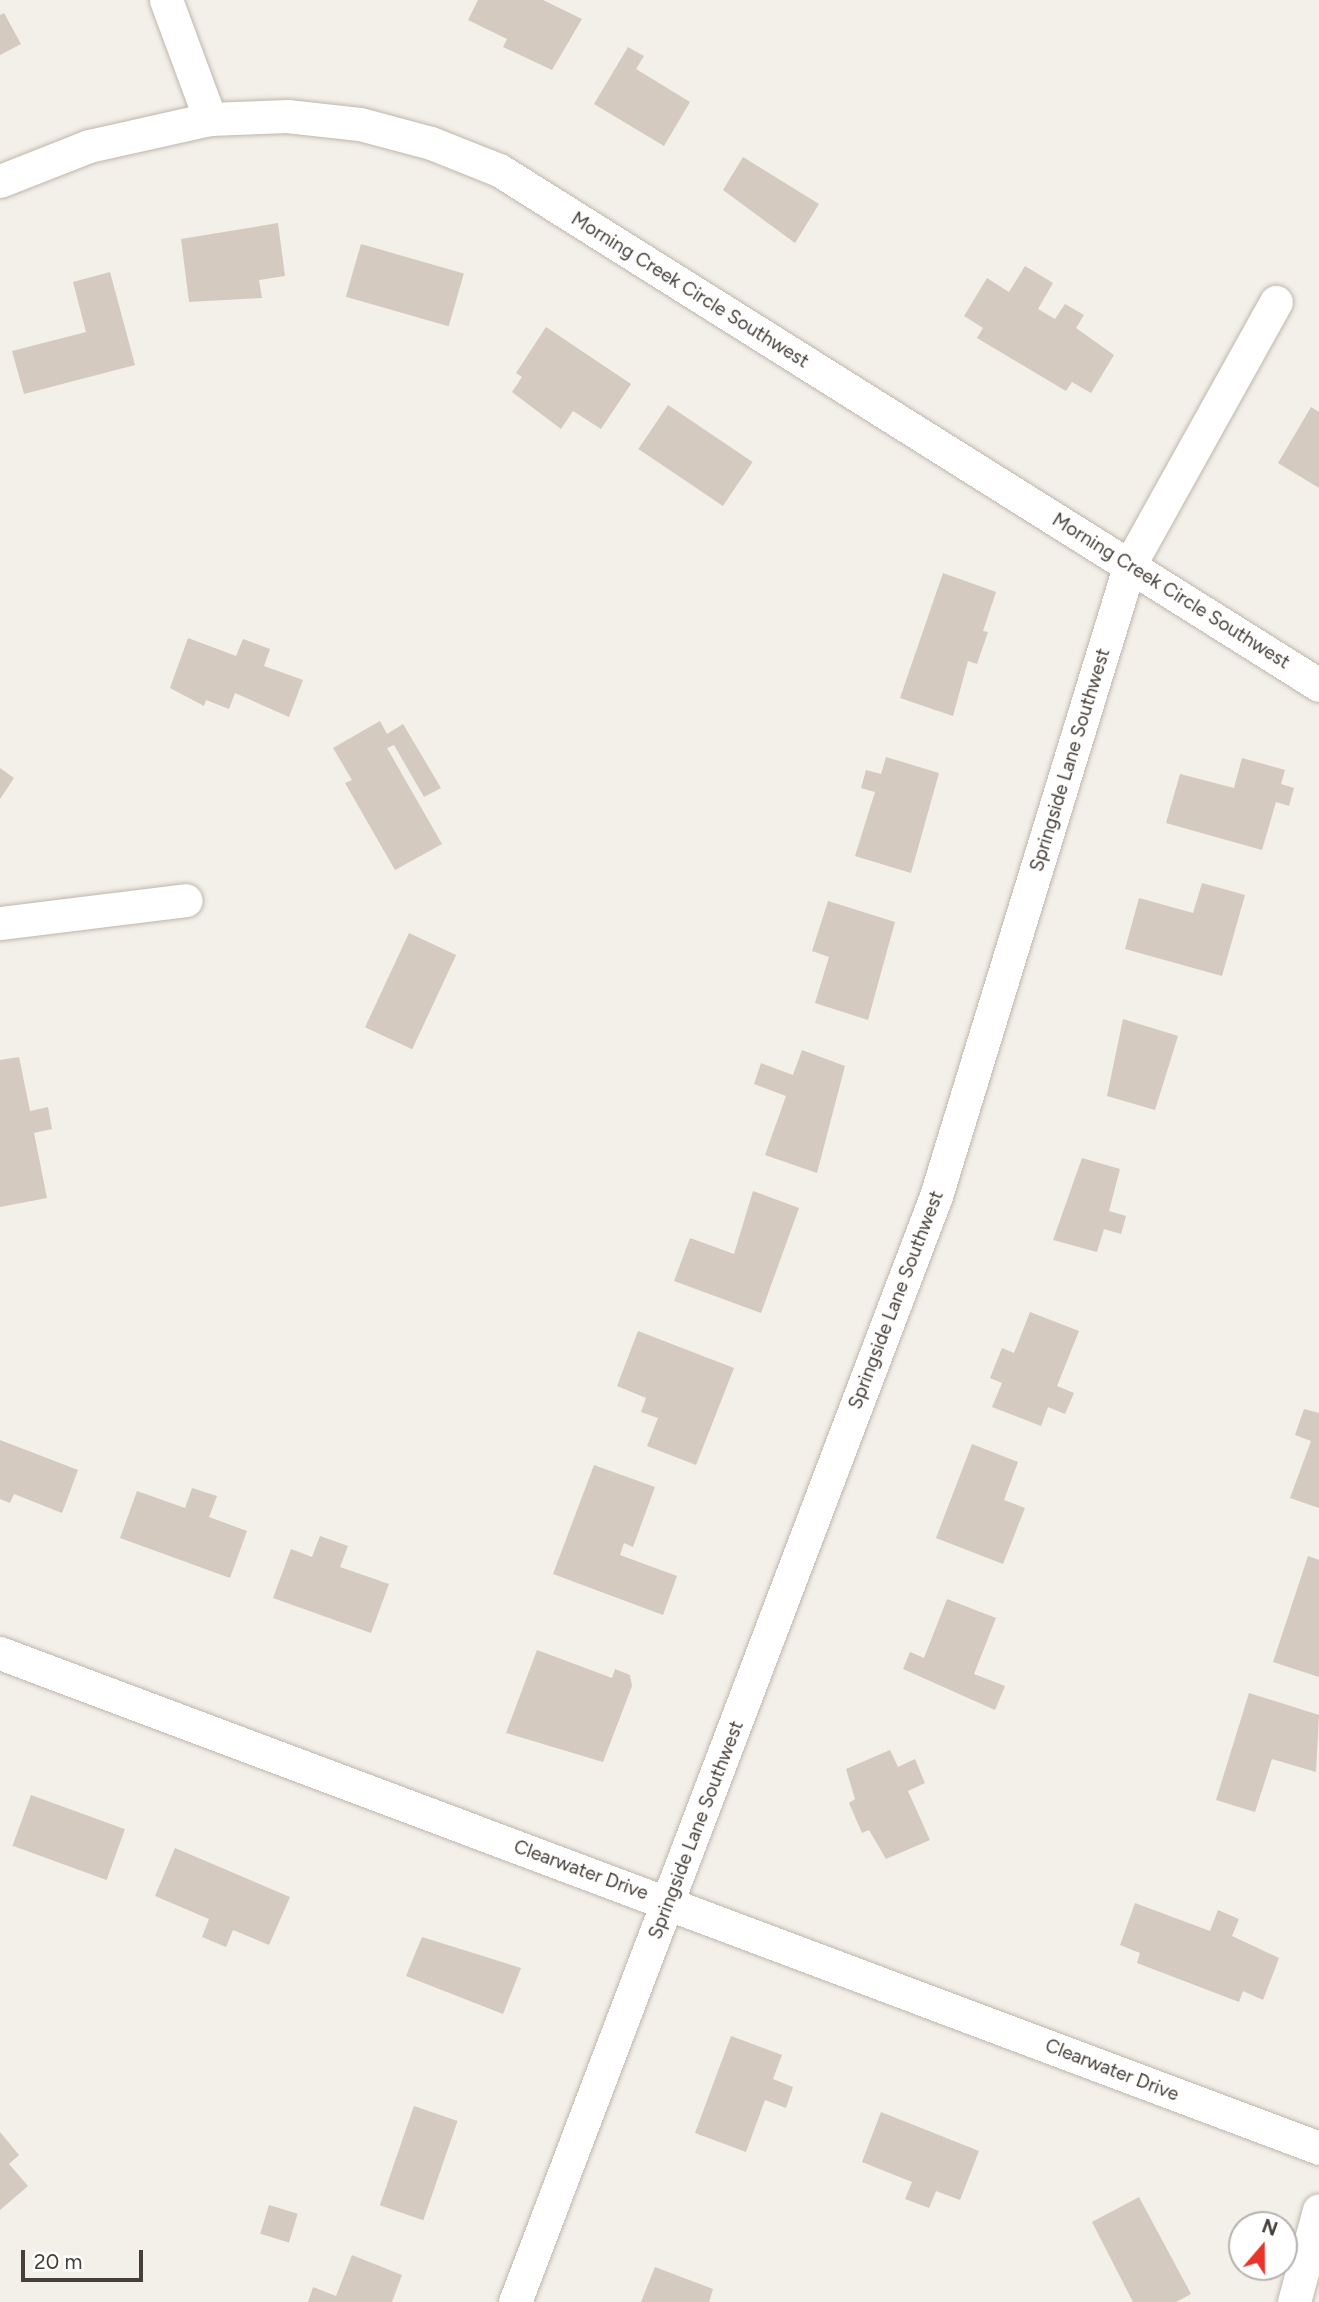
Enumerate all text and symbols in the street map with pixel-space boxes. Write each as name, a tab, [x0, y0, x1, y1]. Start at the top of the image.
street label: Morning Creek Circle Southwest	[567, 207, 813, 373]
street label: Morning Creek Circle Southwest	[1048, 508, 1294, 674]
street label: Springside Lane Southwest	[1025, 646, 1115, 874]
street label: Springside Lane Southwest	[844, 1188, 948, 1412]
street label: Springside Lane Southwest	[644, 1718, 748, 1942]
street label: Clearwater Drive	[511, 1835, 651, 1905]
street label: Clearwater Drive	[1042, 2034, 1182, 2106]
north arrow	[1228, 2211, 1298, 2281]
text: N	[1259, 2214, 1281, 2241]
scale bar	[24, 2236, 147, 2280]
text: 20 m	[34, 2249, 82, 2274]

